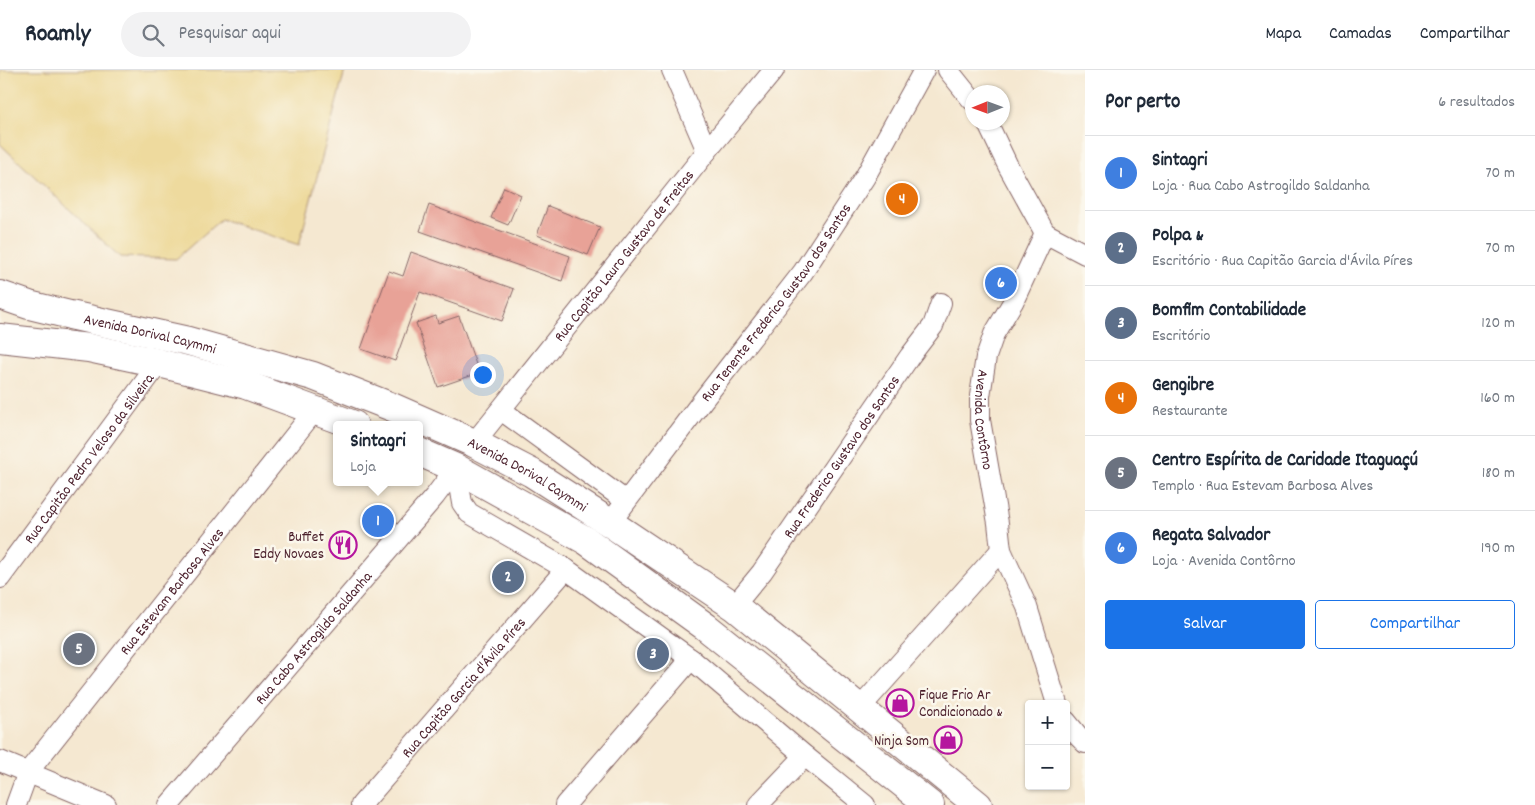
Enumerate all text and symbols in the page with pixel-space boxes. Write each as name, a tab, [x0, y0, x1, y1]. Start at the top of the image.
search box	[121, 12, 471, 57]
text: Roamly	[25, 18, 91, 52]
icon: search	[139, 21, 167, 49]
text: Pesquisar aqui	[179, 21, 281, 48]
text: Mapa	[1265, 22, 1301, 47]
text: Camadas	[1329, 22, 1392, 47]
text: Compartilhar	[1420, 22, 1510, 47]
north arrow	[965, 85, 1010, 130]
text: Por perto	[1105, 88, 1180, 118]
text: 6 resultados	[1438, 91, 1515, 114]
text: Sintagri	[1152, 148, 1207, 175]
text: 1	[1119, 162, 1123, 185]
text: 70 m	[1485, 162, 1515, 185]
street label: Rua Capitão Lauro Gustavo de Freitas	[550, 166, 701, 347]
text: Loja · Rua Cabo Astrogildo Saldanha	[1152, 175, 1369, 198]
pin: 4	[886, 180, 918, 218]
street label: Rua Tenente Frederico Gustavo dos Santos	[696, 200, 858, 407]
text: Polpa &	[1152, 223, 1204, 250]
text: 2	[1118, 237, 1125, 260]
text: 70 m	[1485, 237, 1515, 260]
text: Escritório · Rua Capitão Garcia d'Ávila Píres	[1152, 250, 1413, 273]
pin: 6	[985, 264, 1017, 302]
text: Bomfim Contabilidade	[1152, 298, 1306, 325]
street label: Avenida Dorival Caymmi	[81, 309, 219, 361]
text: 3	[1117, 312, 1125, 335]
text: 120 m	[1481, 312, 1515, 335]
text: Escritório	[1152, 325, 1210, 348]
your location	[470, 362, 496, 388]
street label: Avenida Contôrno	[967, 368, 998, 472]
street label: Rua Capitão Pedro Veloso da Silveira	[20, 369, 161, 549]
street label: Rua Frederico Gustavo dos Santos	[779, 372, 906, 544]
text: Gengibre	[1152, 373, 1214, 400]
text: 4	[1118, 387, 1124, 410]
text: 160 m	[1480, 387, 1515, 410]
text: Restaurante	[1152, 400, 1228, 423]
popup	[333, 421, 423, 486]
text: Sintagri	[350, 429, 406, 456]
street label: Avenida Dorival Caymmi	[464, 433, 591, 519]
text: Centro Espírita de Caridade Itaguaçú	[1152, 448, 1418, 475]
text: Loja	[350, 456, 376, 479]
text: 5	[1117, 462, 1125, 485]
text: 180 m	[1482, 462, 1515, 485]
text: Templo · Rua Estevam Barbosa Alves	[1152, 475, 1373, 498]
pin: 1	[362, 502, 394, 540]
text: Regata Salvador	[1152, 523, 1270, 550]
street label: Rua Estevam Barbosa Alves	[116, 524, 231, 661]
place label: Buffet Eddy Novaes	[253, 527, 324, 566]
restaurant icon: Buffet Eddy Novaes	[328, 530, 358, 560]
text: 6	[1117, 537, 1125, 560]
text: 190 m	[1481, 537, 1515, 560]
text: Loja · Avenida Contôrno	[1152, 550, 1296, 573]
pin: 2	[492, 558, 524, 596]
street label: Rua Cabo Astrogildo Saldanha	[251, 567, 379, 710]
button: Salvar	[1105, 600, 1305, 649]
button: Compartilhar	[1315, 600, 1515, 649]
street label: Rua Capitão Garcia d'Ávila Píres	[397, 613, 532, 764]
pin: 5	[63, 630, 95, 668]
pin: 3	[637, 635, 669, 673]
place label: Fique Frio Ar Condicionado &	[919, 685, 1003, 724]
shop icon: Fique Frio Ar Condicionado &	[885, 688, 915, 718]
map controls	[1025, 700, 1070, 790]
button: +	[1025, 700, 1070, 745]
shop icon: Ninja Som	[933, 725, 963, 755]
place label: Ninja Som	[874, 731, 929, 753]
button: −	[1025, 745, 1070, 790]

